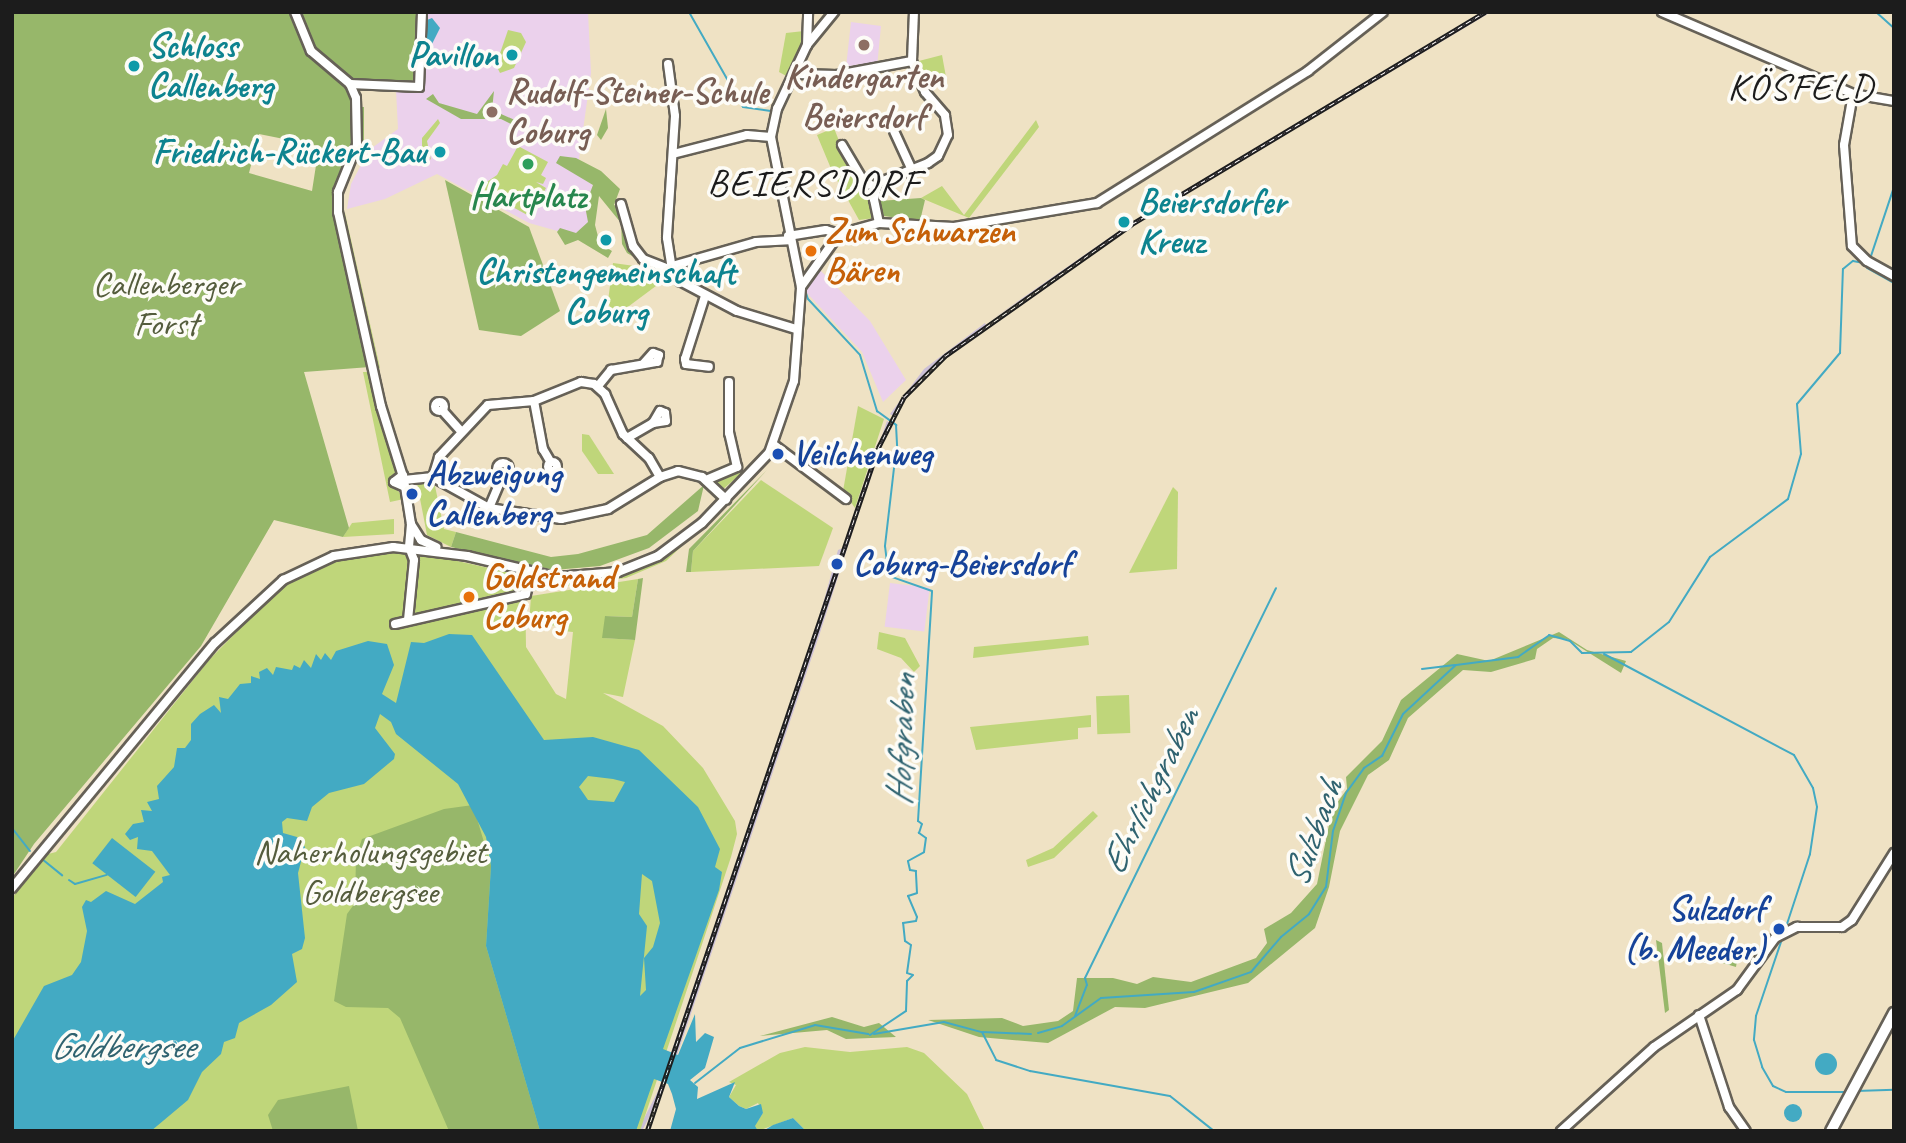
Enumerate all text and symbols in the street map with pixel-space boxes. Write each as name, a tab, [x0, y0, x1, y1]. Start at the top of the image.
place label: Schloss Callenberg	[148, 25, 273, 107]
place label: Pavillon	[408, 34, 498, 76]
marker: Kindergarten Beiersdorf	[856, 37, 872, 53]
marker: Pavillon	[504, 47, 520, 63]
place label: Kindergarten Beiersdorf	[785, 56, 943, 138]
marker: Schloss Callenberg	[126, 58, 142, 74]
district label: KÖSFELD	[1729, 64, 1873, 110]
place label: Rudolf-Steiner-Schule Coburg	[506, 71, 768, 153]
marker: Rudolf-Steiner-Schule Coburg	[484, 104, 500, 120]
place label: Friedrich-Rückert-Bau	[153, 131, 426, 173]
marker: Friedrich-Rückert-Bau	[432, 144, 448, 160]
marker: Hartplatz	[520, 156, 536, 172]
district label: BEIERSDORF	[710, 160, 918, 206]
place label: Hartplatz	[470, 175, 586, 217]
place label: Beiersdorfer Kreuz	[1138, 181, 1286, 263]
place label: Zum Schwarzen Bären	[825, 210, 1014, 292]
marker: Beiersdorfer Kreuz	[1116, 214, 1132, 230]
marker: Christengemeinschaft Coburg	[598, 232, 614, 248]
marker: Zum Schwarzen Bären	[803, 243, 819, 259]
place label: Christengemeinschaft Coburg	[476, 251, 736, 333]
park label: Callenberger Forst	[93, 263, 239, 345]
place label: Veilchenweg	[792, 433, 932, 475]
marker: Veilchenweg	[770, 446, 786, 462]
place label: Abzweigung Callenberg	[426, 453, 562, 535]
marker: Abzweigung Callenberg	[404, 486, 420, 502]
place label: Coburg-Beiersdorf	[853, 543, 1071, 585]
marker: Coburg-Beiersdorf	[827, 554, 847, 574]
place label: Goldstrand Coburg	[483, 556, 614, 638]
marker: Goldstrand Coburg	[461, 589, 477, 605]
water label: Hofgraben	[877, 674, 925, 806]
water label: Ehrlichgraben	[1091, 701, 1209, 881]
water label: Sulzbach	[1273, 774, 1353, 892]
park label: Naherholungsgebiet Goldbergsee	[254, 831, 486, 913]
place label: Sulzdorf (b. Meeder)	[1624, 888, 1765, 970]
marker: Sulzdorf (b. Meeder)	[1771, 921, 1787, 937]
water label: Goldbergsee	[50, 1024, 194, 1068]

